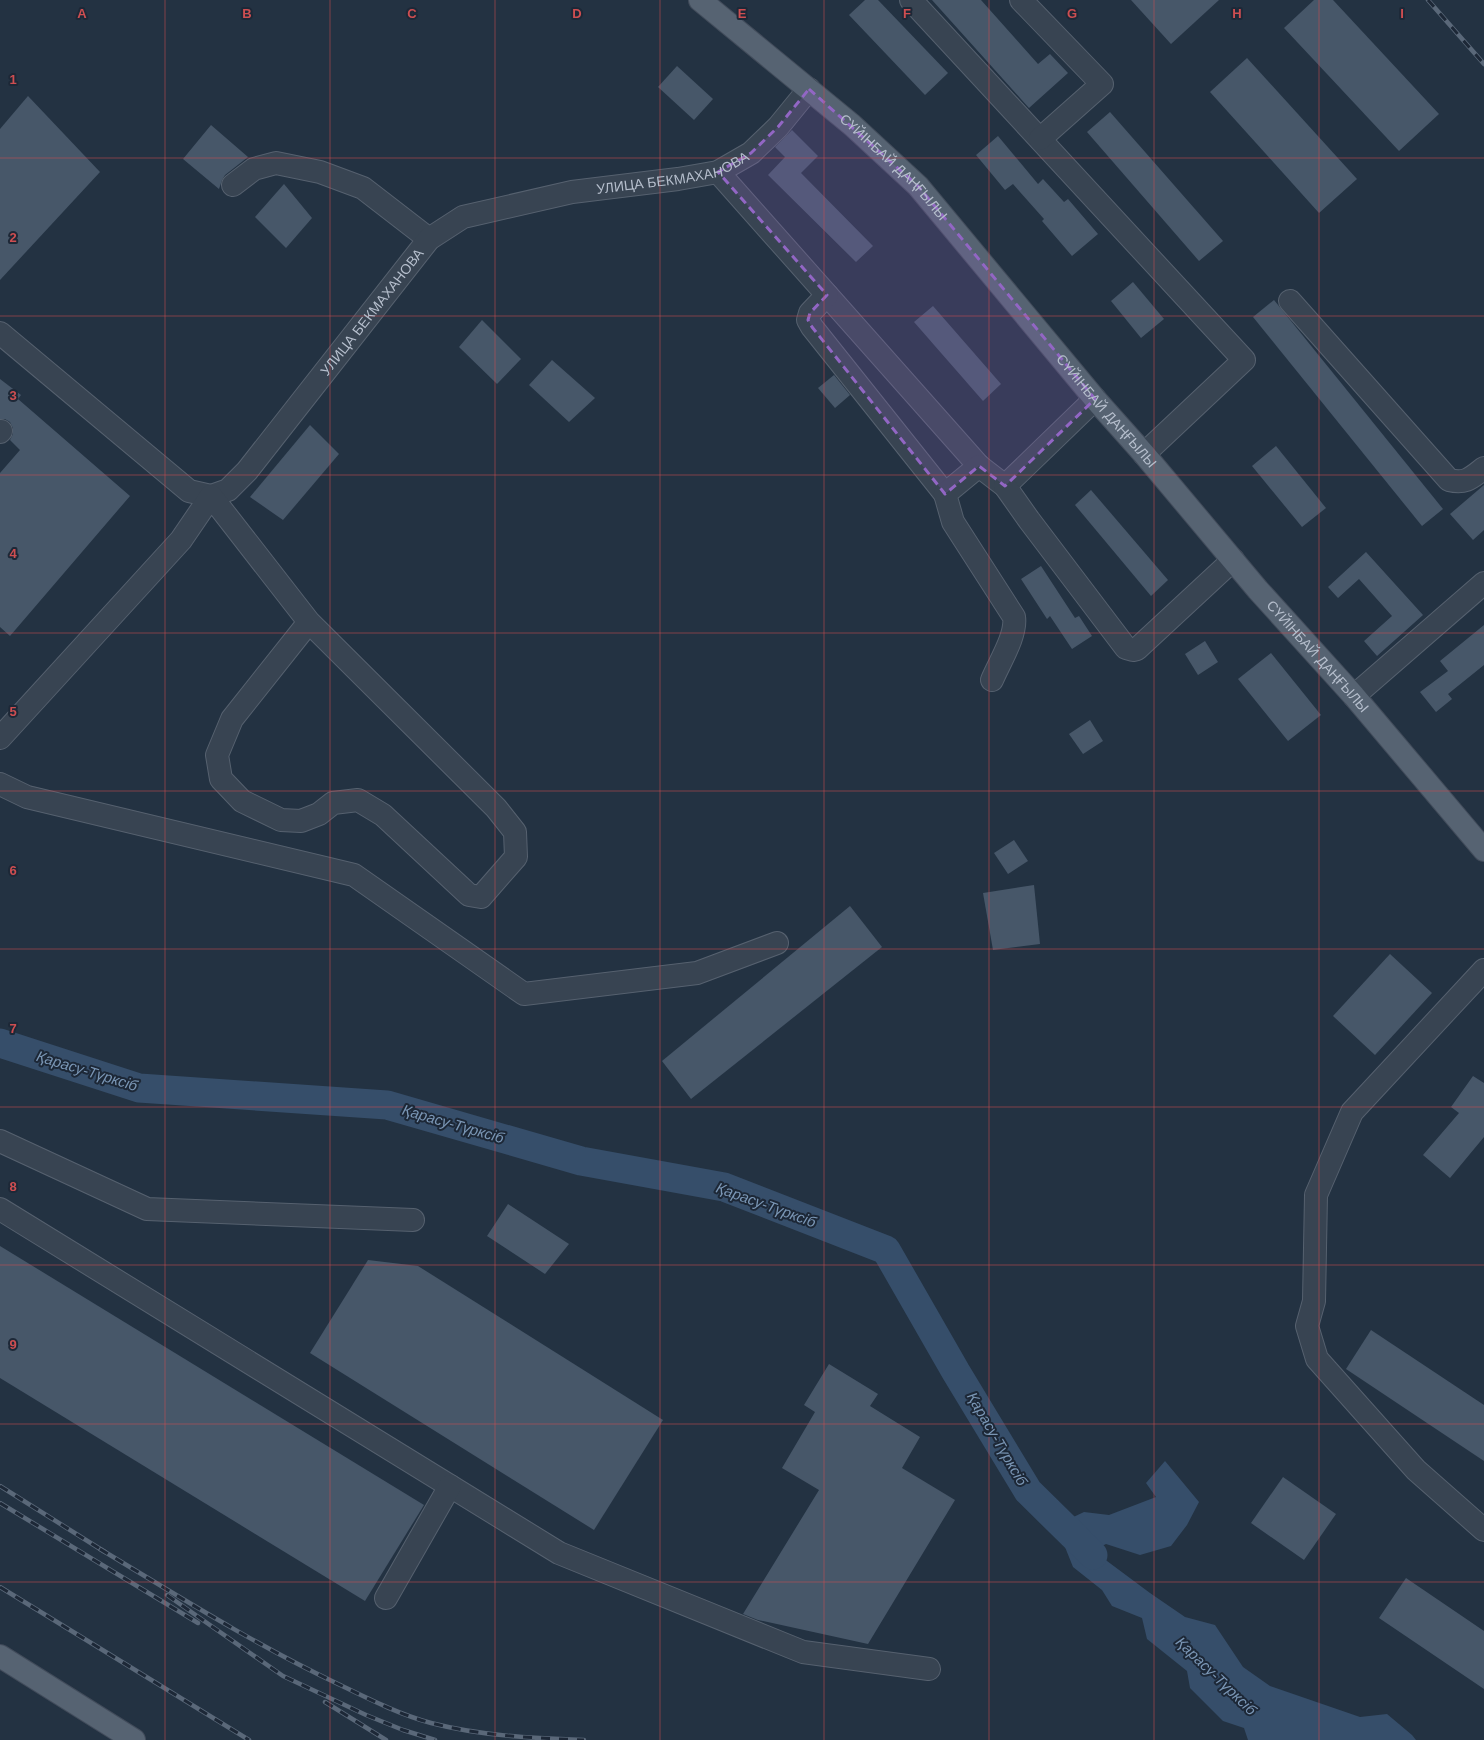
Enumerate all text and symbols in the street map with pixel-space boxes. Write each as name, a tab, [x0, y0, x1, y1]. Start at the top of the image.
text: A	[77, 6, 87, 21]
text: B	[242, 6, 252, 21]
text: C	[407, 6, 417, 21]
text: D	[572, 6, 582, 21]
text: E	[738, 6, 747, 21]
text: F	[903, 6, 911, 21]
text: G	[1067, 6, 1077, 21]
text: H	[1232, 6, 1242, 21]
text: I	[1400, 6, 1404, 21]
text: 1	[9, 72, 17, 87]
street label: СҮЙІНБАЙ ДАҢҒЫЛЫ	[837, 110, 951, 223]
street label: УЛИЦА БЕКМАХАНОВА	[595, 148, 752, 197]
text: 2	[9, 230, 17, 245]
street label: УЛИЦА БЕКМАХАНОВА	[317, 245, 427, 379]
street label: СҮЙІНБАЙ ДАҢҒЫЛЫ	[1053, 351, 1160, 471]
text: 3	[9, 388, 17, 403]
text: 4	[9, 546, 17, 561]
street label: СҮЙІНБАЙ ДАҢҒЫЛЫ	[1263, 597, 1372, 715]
text: 5	[9, 704, 17, 719]
text: 6	[9, 863, 17, 878]
text: 7	[9, 1021, 17, 1036]
water label: Қарасу-Түрксіб	[35, 1047, 140, 1094]
water label: Қарасу-Түрксіб	[400, 1101, 506, 1146]
text: 8	[9, 1179, 17, 1194]
water label: Қарасу-Түрксіб	[714, 1179, 819, 1231]
text: 9	[9, 1337, 17, 1352]
water label: Қарасу-Түрксіб	[964, 1389, 1031, 1489]
water label: Қарасу-Түрксіб	[1173, 1633, 1260, 1719]

